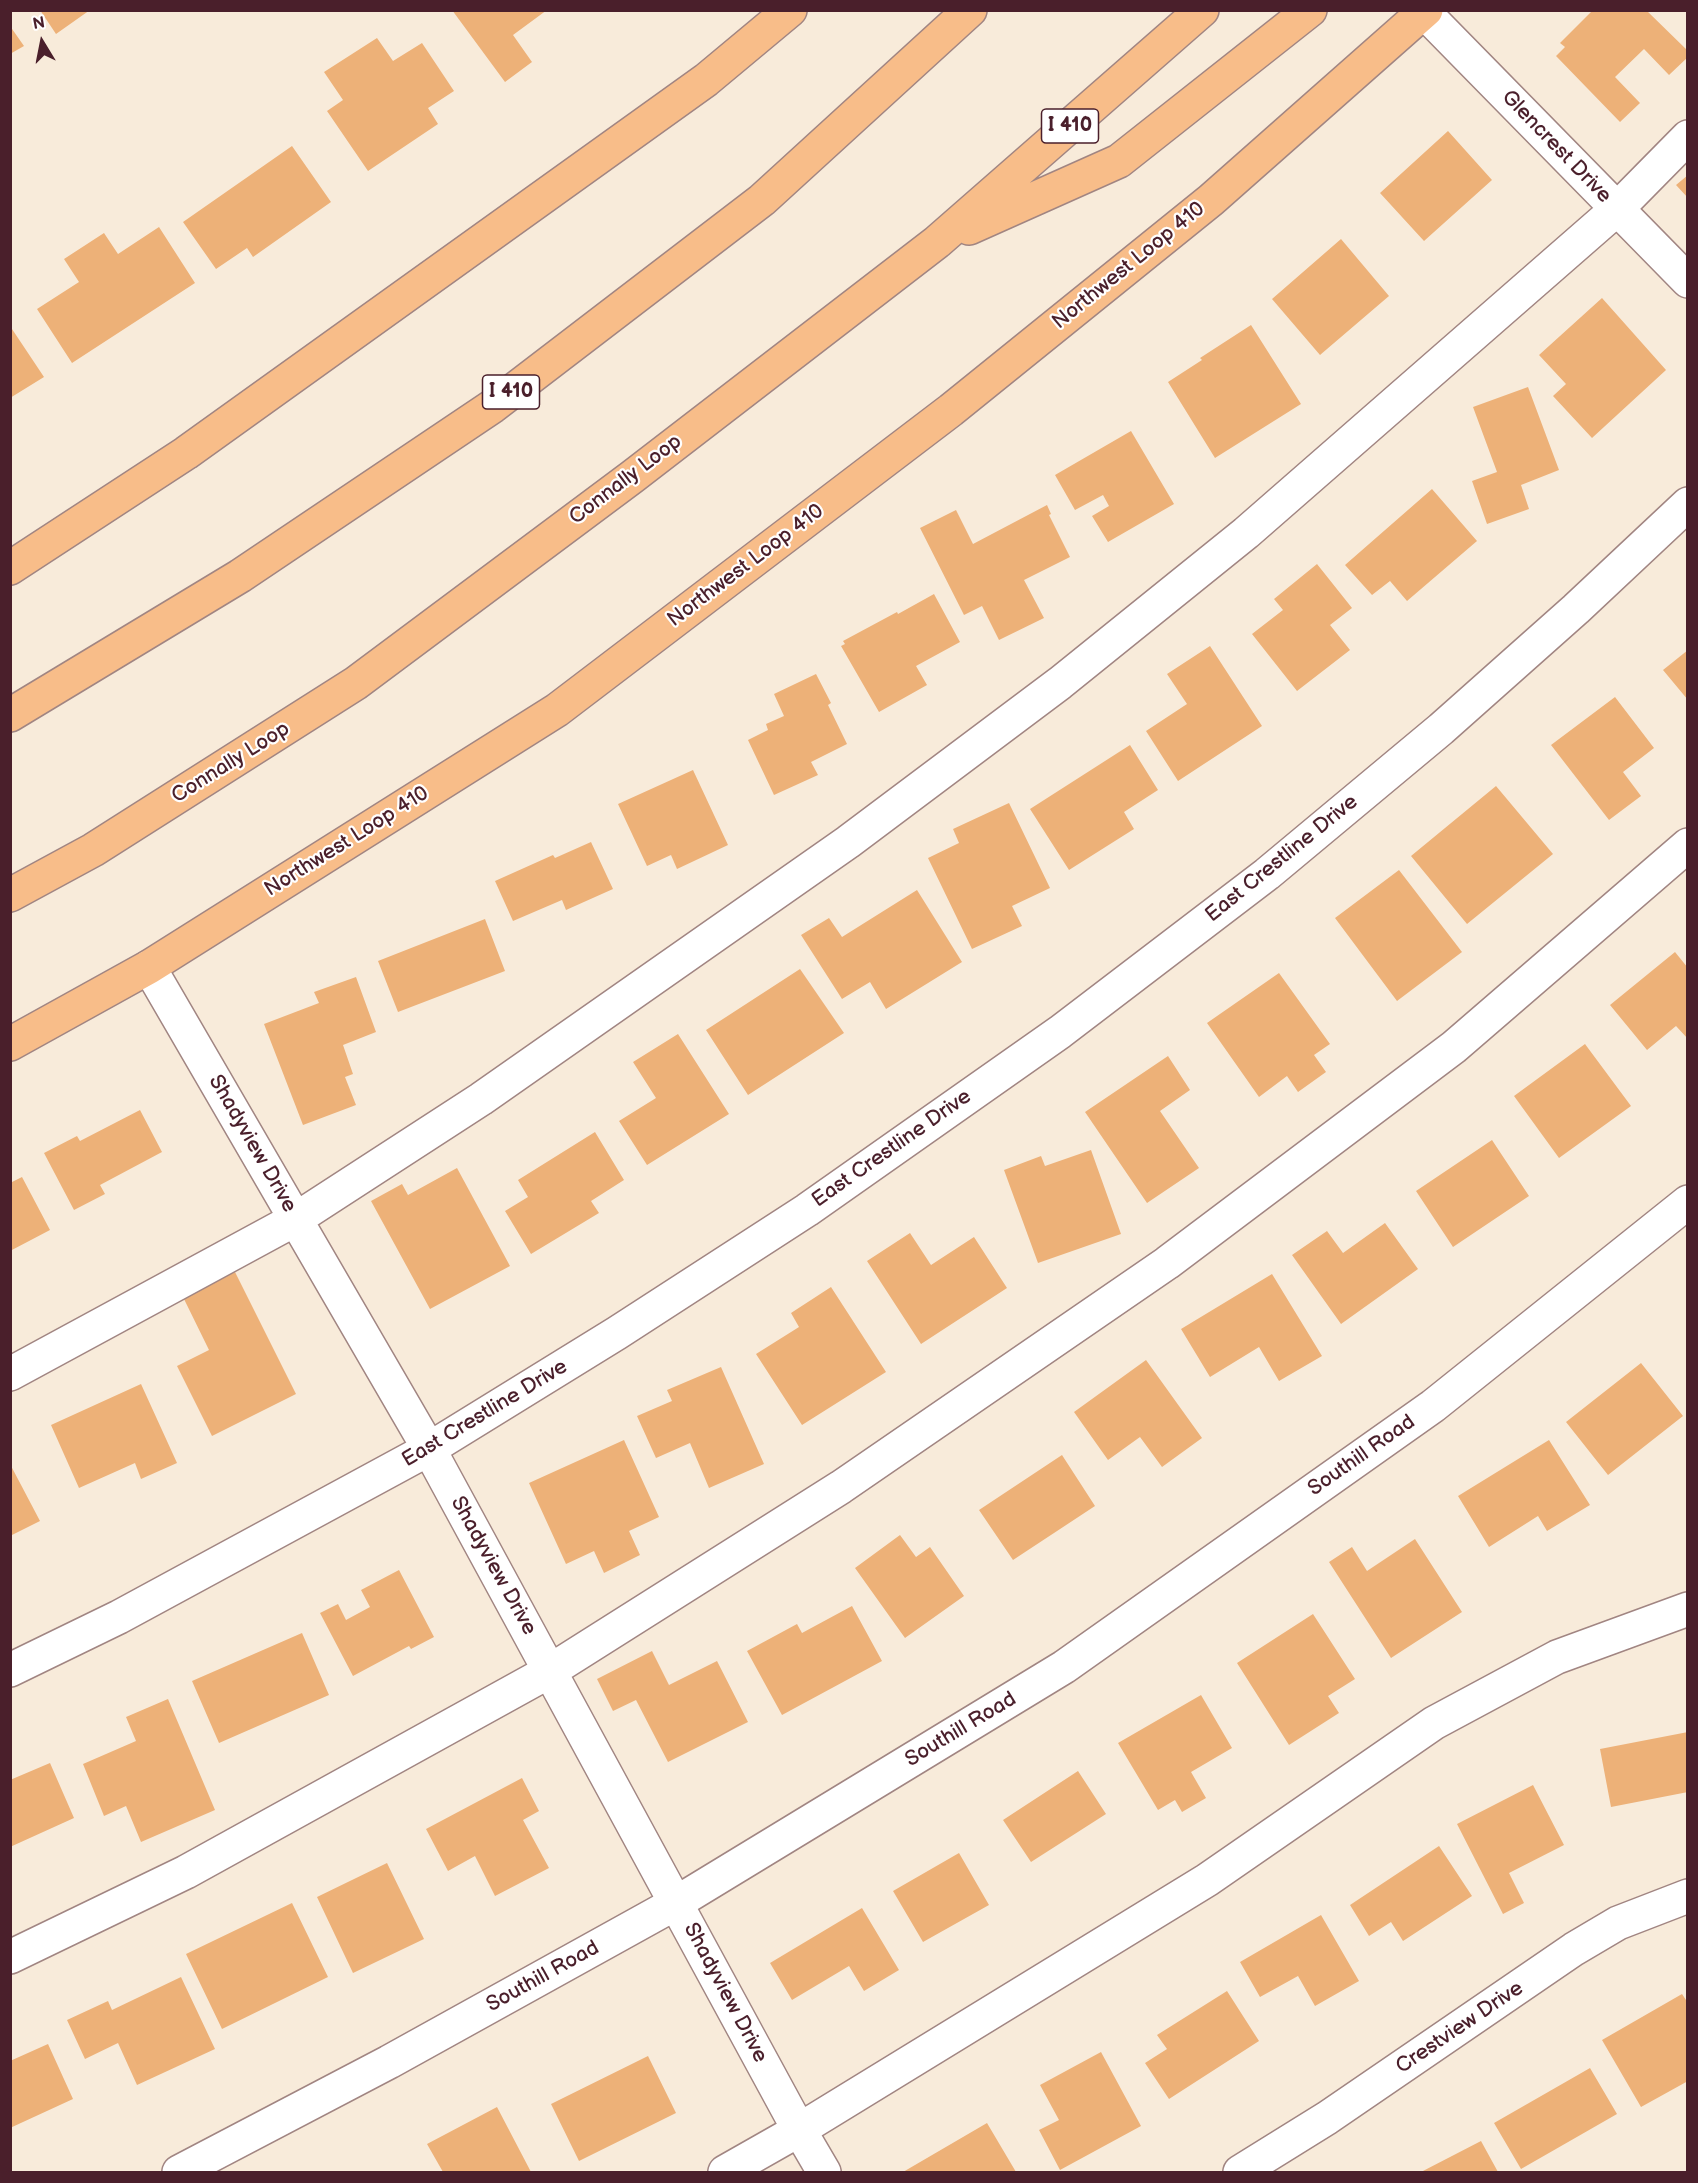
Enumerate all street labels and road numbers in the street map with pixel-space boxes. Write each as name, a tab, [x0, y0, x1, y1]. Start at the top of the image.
street label: Glencrest Drive	[1496, 85, 1616, 209]
road number: I 410	[1042, 109, 1098, 143]
street label: Northwest Loop 410	[1048, 197, 1210, 335]
road number: I 410	[482, 375, 540, 409]
street label: Connally Loop	[565, 429, 687, 531]
street label: Northwest Loop 410	[663, 499, 829, 633]
street label: Connally Loop	[167, 717, 295, 809]
street label: Northwest Loop 410	[260, 781, 434, 903]
street label: East Crestline Drive	[1201, 790, 1363, 928]
street label: Shadyview Drive	[202, 1071, 302, 1217]
street label: East Crestline Drive	[808, 1085, 976, 1213]
street label: East Crestline Drive	[398, 1355, 572, 1473]
street label: Southill Road	[1304, 1410, 1420, 1502]
street label: Shadyview Drive	[445, 1492, 541, 1640]
street label: Southill Road	[901, 1687, 1021, 1773]
street label: Shadyview Drive	[678, 1919, 772, 2067]
street label: Southill Road	[482, 1936, 604, 2018]
street label: Crestview Drive	[1392, 1976, 1528, 2080]

